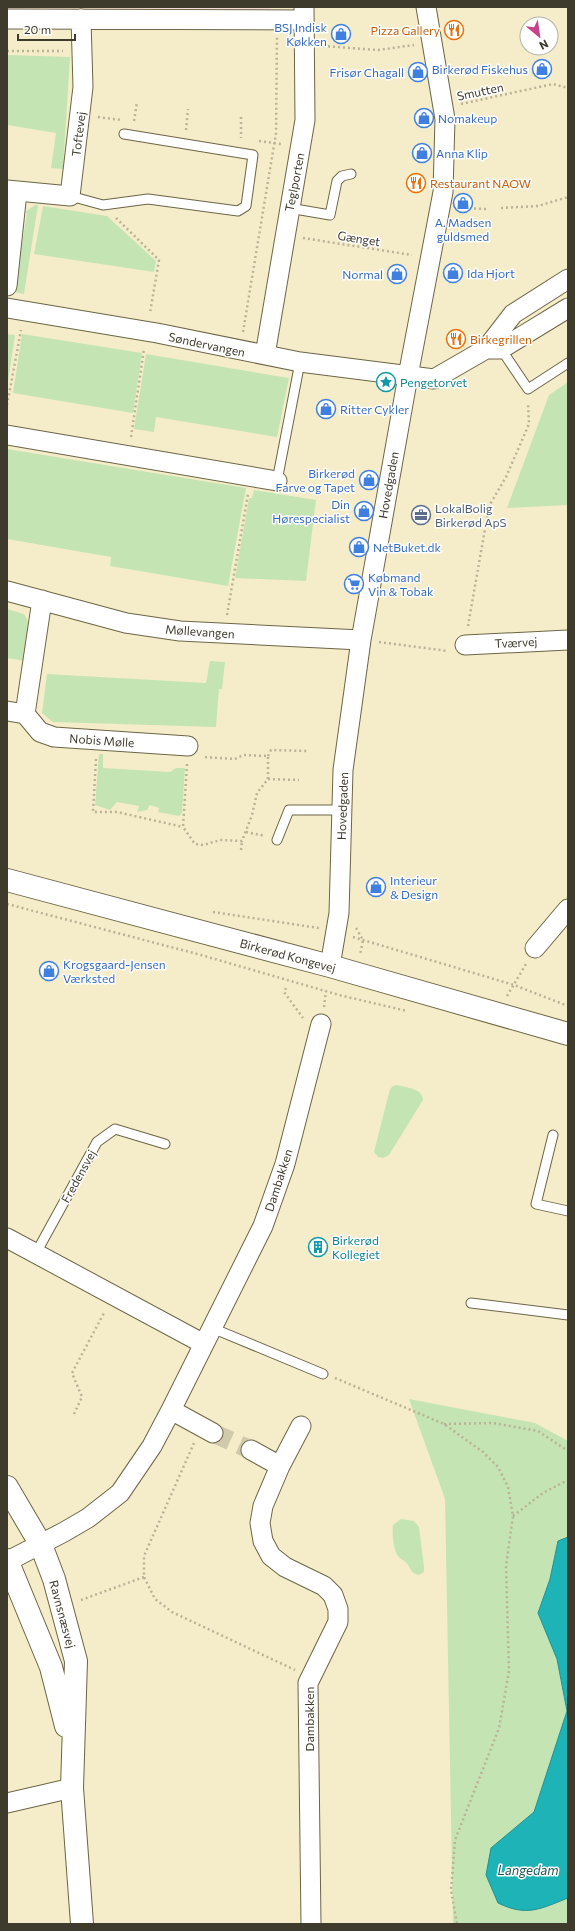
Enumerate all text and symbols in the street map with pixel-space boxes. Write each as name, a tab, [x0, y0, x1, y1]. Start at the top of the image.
scale bar	[18, 16, 75, 42]
north arrow	[519, 16, 559, 56]
restaurant icon: Pizza Gallery	[443, 19, 465, 41]
place label: BSJ Indisk Køkken	[274, 20, 327, 48]
text: 20 m	[24, 22, 51, 36]
shop icon: BSJ Indisk Køkken	[330, 23, 352, 45]
place label: Pizza Gallery	[370, 23, 440, 37]
text: N	[537, 37, 551, 53]
shop icon: Birkerød Fiskehus	[531, 58, 553, 80]
shop icon: Frisør Chagall	[407, 61, 429, 83]
place label: Birkerød Fiskehus	[432, 62, 528, 76]
place label: Frisør Chagall	[330, 65, 404, 79]
street label: Smutten	[455, 79, 505, 103]
shop icon: Nomakeup	[413, 107, 435, 129]
street label: Toftevej	[68, 111, 88, 157]
place label: Nomakeup	[438, 111, 497, 125]
shop icon: Anna Klip	[411, 142, 433, 164]
place label: Anna Klip	[436, 146, 488, 160]
street label: Teglporten	[281, 151, 307, 213]
restaurant icon: Restaurant NAOW	[405, 172, 427, 194]
place label: Restaurant NAOW	[430, 176, 531, 190]
shop icon: A. Madsen guldsmed	[452, 192, 474, 214]
place label: A. Madsen guldsmed	[435, 215, 491, 243]
street label: Gænget	[337, 228, 381, 248]
shop icon: Ida Hjort	[442, 262, 464, 284]
shop icon: Normal	[386, 263, 408, 285]
place label: Ida Hjort	[467, 266, 515, 280]
place label: Normal	[342, 267, 383, 281]
restaurant icon: Birkegrillen	[445, 328, 467, 350]
street label: Søndervangen	[167, 329, 247, 359]
place label: Birkegrillen	[470, 332, 532, 346]
place icon: Pengetorvet	[375, 371, 397, 393]
place label: Pengetorvet	[400, 375, 467, 389]
shop icon: Ritter Cykler	[315, 398, 337, 420]
place label: Ritter Cykler	[340, 402, 409, 416]
street label: Hovedgaden	[375, 450, 401, 520]
place label: Birkerød Farve og Tapet	[276, 466, 355, 494]
shop icon: Birkerød Farve og Tapet	[358, 469, 380, 491]
place label: Din Hørespecialist	[272, 497, 350, 525]
shop icon: Din Hørespecialist	[353, 500, 375, 522]
place label: LokalBolig Birkerød ApS	[435, 501, 507, 529]
office icon: LokalBolig Birkerød ApS	[410, 504, 432, 526]
shop icon: NetBuket.dk	[348, 536, 370, 558]
place label: NetBuket.dk	[373, 540, 442, 554]
place label: Købmand Vin & Tobak	[368, 570, 434, 598]
supermarket icon: Købmand Vin & Tobak	[343, 573, 365, 595]
street label: Møllevangen	[165, 622, 235, 640]
street label: Tværvej	[494, 634, 538, 650]
street label: Nobis Mølle	[69, 731, 135, 749]
street label: Hovedgaden	[334, 772, 350, 840]
place label: Interieur & Design	[390, 873, 438, 901]
shop icon: Interieur & Design	[365, 876, 387, 898]
street label: Birkerød Kongevej	[239, 935, 337, 975]
place label: Krogsgaard-Jensen Værksted	[63, 957, 166, 985]
shop icon: Krogsgaard-Jensen Værksted	[38, 960, 60, 982]
street label: Fredensvej	[58, 1147, 98, 1205]
street label: Dambakken	[261, 1147, 295, 1213]
place label: Birkerød Kollegiet	[332, 1233, 380, 1261]
building icon: Birkerød Kollegiet	[307, 1236, 329, 1258]
street label: Ravnsnæsvej	[47, 1578, 79, 1650]
street label: Dambakken	[302, 1687, 316, 1751]
water label: Langedam	[497, 1862, 559, 1878]

